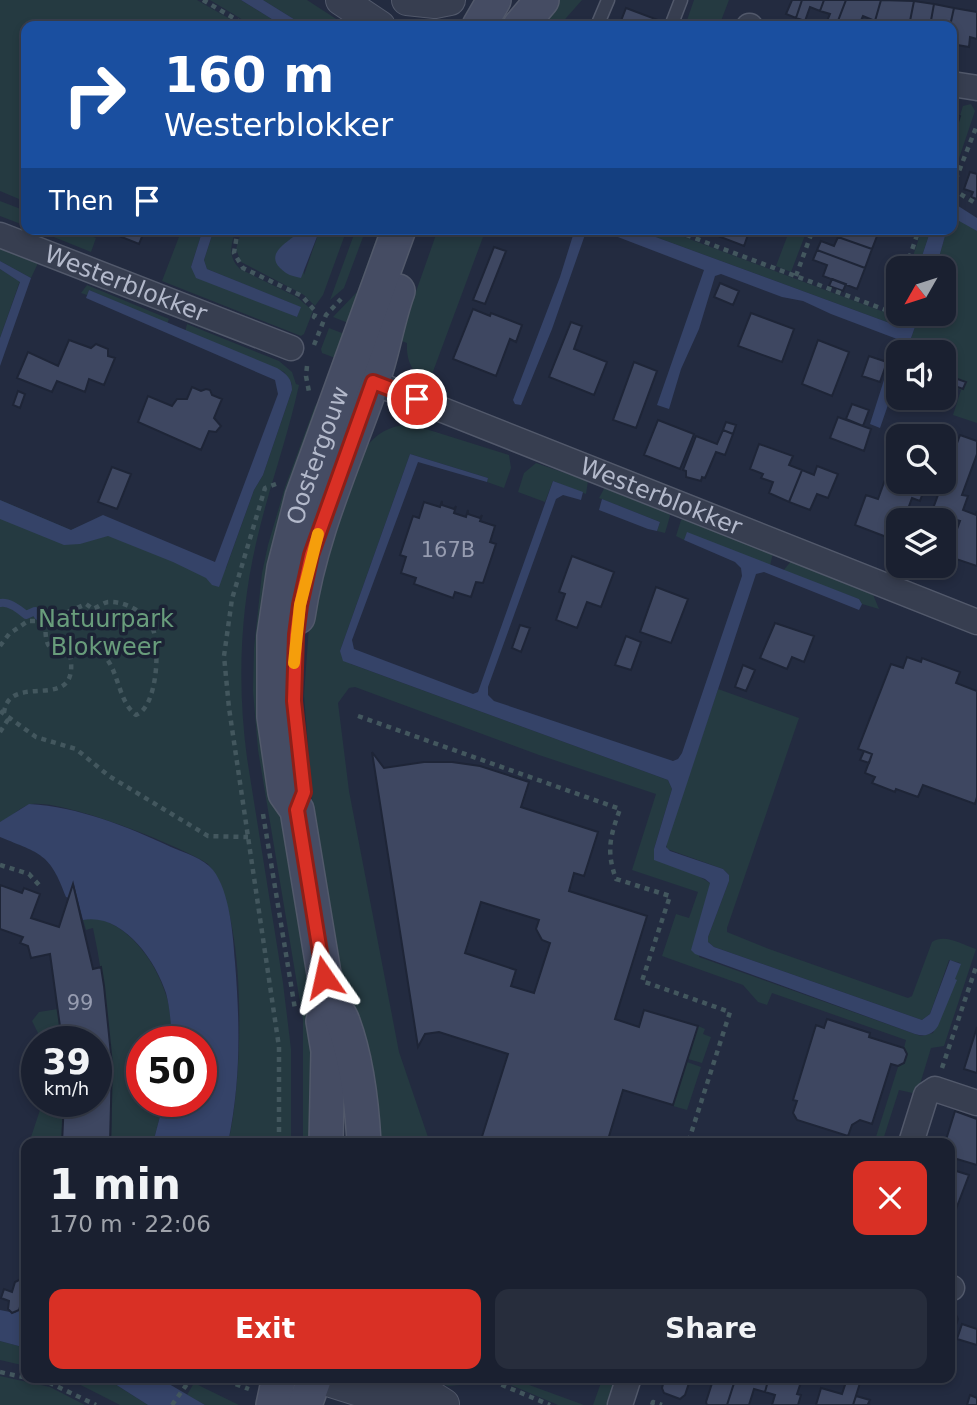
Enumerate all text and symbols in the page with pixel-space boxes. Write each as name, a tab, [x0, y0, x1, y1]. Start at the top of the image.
text: 160 m	[164, 47, 334, 104]
icon: right	[49, 49, 140, 140]
text: Westerblokker	[164, 106, 393, 144]
icon: arrive	[128, 182, 166, 220]
text: Then	[49, 186, 114, 216]
street label: Westerblokker	[41, 240, 211, 328]
north arrow	[886, 256, 956, 326]
map controls	[886, 256, 956, 578]
button: sound	[886, 340, 956, 410]
pin	[387, 369, 447, 429]
icon: arrive	[398, 380, 436, 418]
street label: Oostergouw	[282, 383, 355, 528]
button: search	[886, 424, 956, 494]
street label: Westerblokker	[576, 452, 746, 541]
button: layers	[886, 508, 956, 578]
house number: 167B	[421, 538, 475, 562]
park label: Natuurpark Blokweer	[38, 605, 174, 661]
position arrow	[287, 940, 361, 1014]
house number: 99	[67, 991, 93, 1015]
speed limit sign: 50	[126, 1026, 217, 1117]
text: 39	[42, 1042, 91, 1082]
text: km/h	[44, 1078, 89, 1099]
text: 1 min	[49, 1160, 181, 1209]
button: close	[853, 1161, 927, 1235]
text: 170 m · 22:06	[49, 1211, 211, 1237]
button: Exit	[49, 1289, 481, 1369]
button: Share	[495, 1289, 927, 1369]

